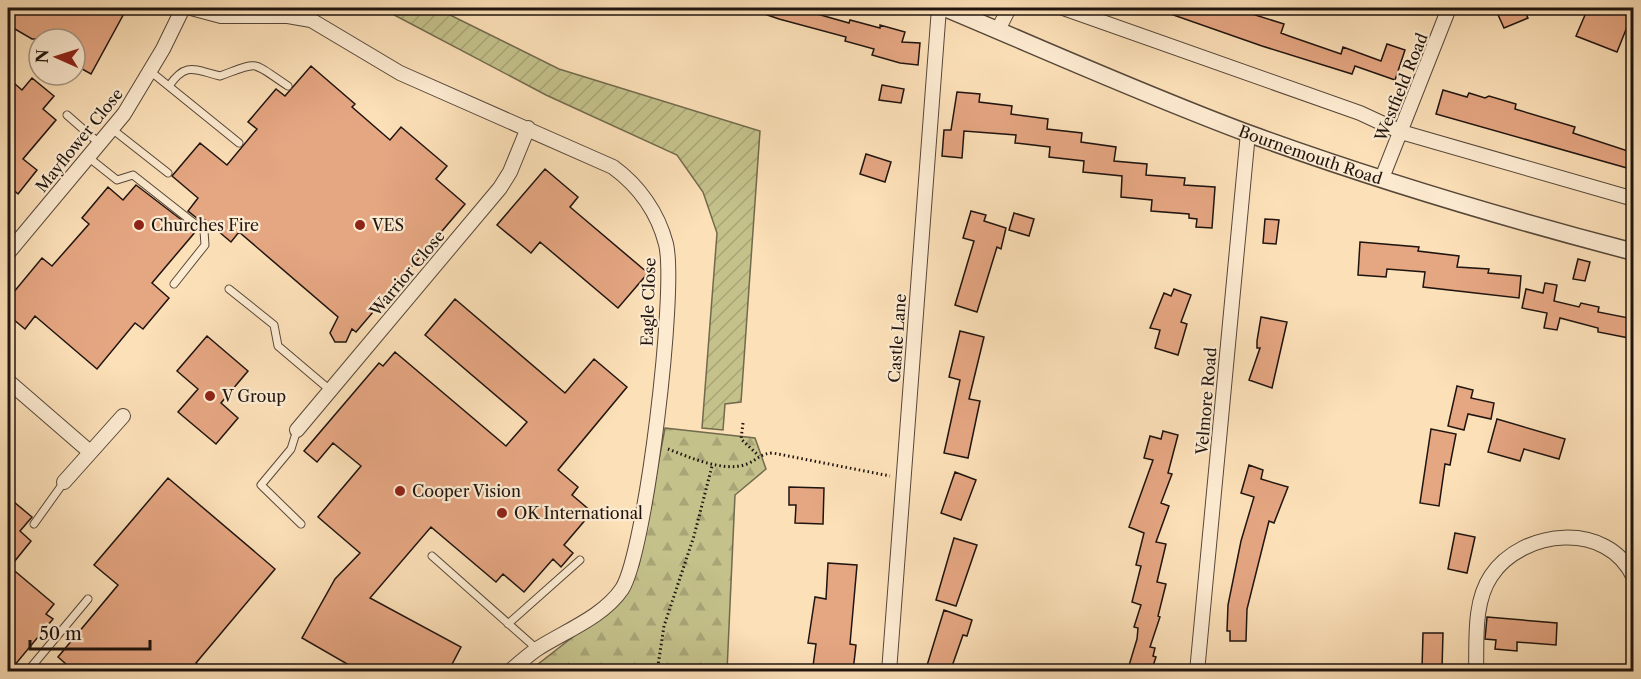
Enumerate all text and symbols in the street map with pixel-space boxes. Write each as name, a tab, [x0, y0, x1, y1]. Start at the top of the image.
north arrow	[27, 27, 87, 87]
street label: Westfield Road	[1370, 30, 1432, 145]
text: N	[32, 49, 52, 64]
street label: Mayflower Close	[31, 84, 127, 196]
street label: Bournemouth Road	[1236, 121, 1385, 189]
place label: Churches Fire	[151, 215, 259, 235]
place label: VES	[371, 215, 404, 235]
marker: Churches Fire	[132, 218, 146, 232]
marker: VES	[353, 218, 367, 232]
street label: Warrior Close	[365, 226, 449, 321]
street label: Eagle Close	[636, 257, 660, 347]
street label: Castle Lane	[884, 293, 910, 383]
street label: Velmore Road	[1191, 346, 1221, 457]
place label: V Group	[221, 386, 286, 406]
marker: V Group	[203, 389, 217, 403]
place label: Cooper Vision	[412, 481, 521, 501]
marker: Cooper Vision	[393, 484, 407, 498]
place label: OK International	[514, 503, 643, 523]
marker: OK International	[495, 506, 509, 520]
scale bar	[30, 613, 150, 651]
text: 50 m	[39, 623, 82, 645]

